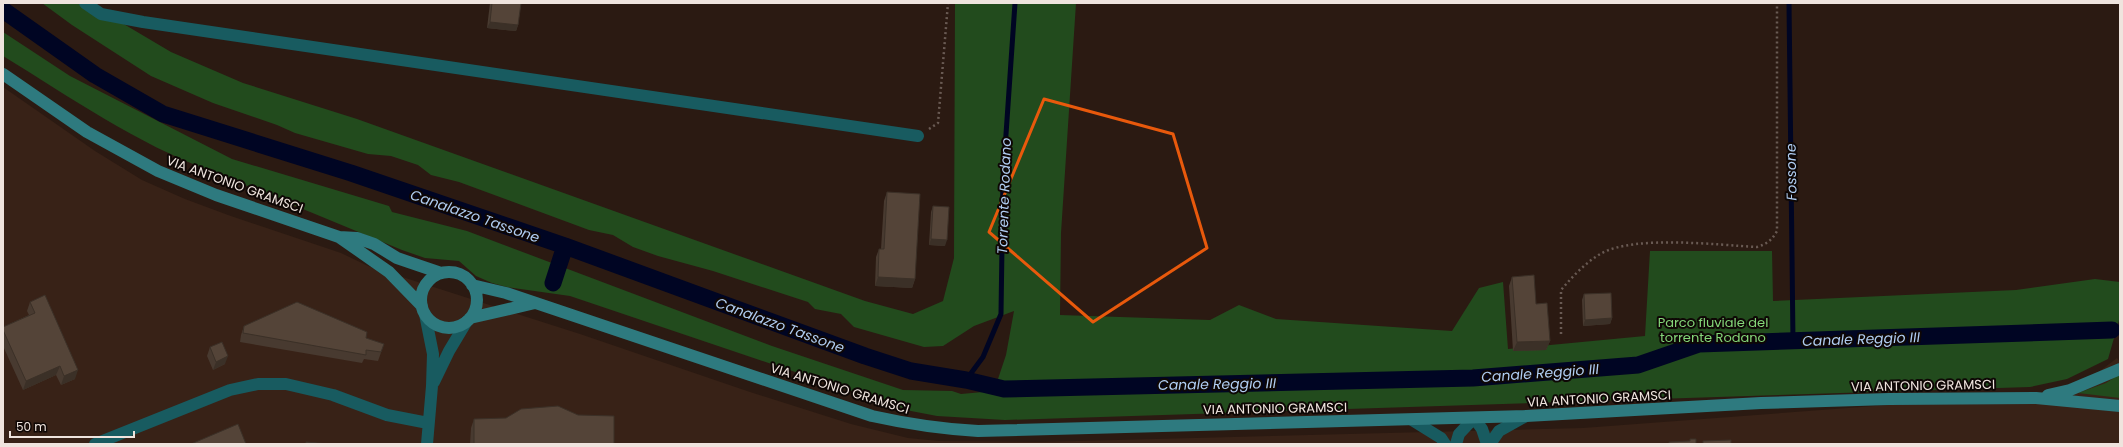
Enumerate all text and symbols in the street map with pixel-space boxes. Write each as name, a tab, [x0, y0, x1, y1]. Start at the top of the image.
water label: Torrente Rodano	[992, 137, 1016, 255]
water label: Fossone	[1780, 143, 1801, 201]
street label: VIA ANTONIO GRAMSCI	[164, 151, 306, 218]
water label: Canalazzo Tassone	[408, 184, 543, 248]
water label: Canalazzo Tassone	[713, 292, 847, 358]
park label: Parco fluviale del torrente Rodano	[1658, 313, 1768, 347]
water label: Canale Reggio III	[1802, 327, 1921, 351]
street label: VIA ANTONIO GRAMSCI	[768, 358, 912, 419]
water label: Canale Reggio III	[1480, 359, 1600, 387]
water label: Canale Reggio III	[1158, 373, 1277, 395]
street label: VIA ANTONIO GRAMSCI	[1851, 375, 1995, 396]
street label: VIA ANTONIO GRAMSCI	[1527, 385, 1672, 412]
street label: VIA ANTONIO GRAMSCI	[1203, 398, 1347, 419]
scale bar	[10, 413, 134, 439]
text: 50 m	[16, 418, 47, 435]

